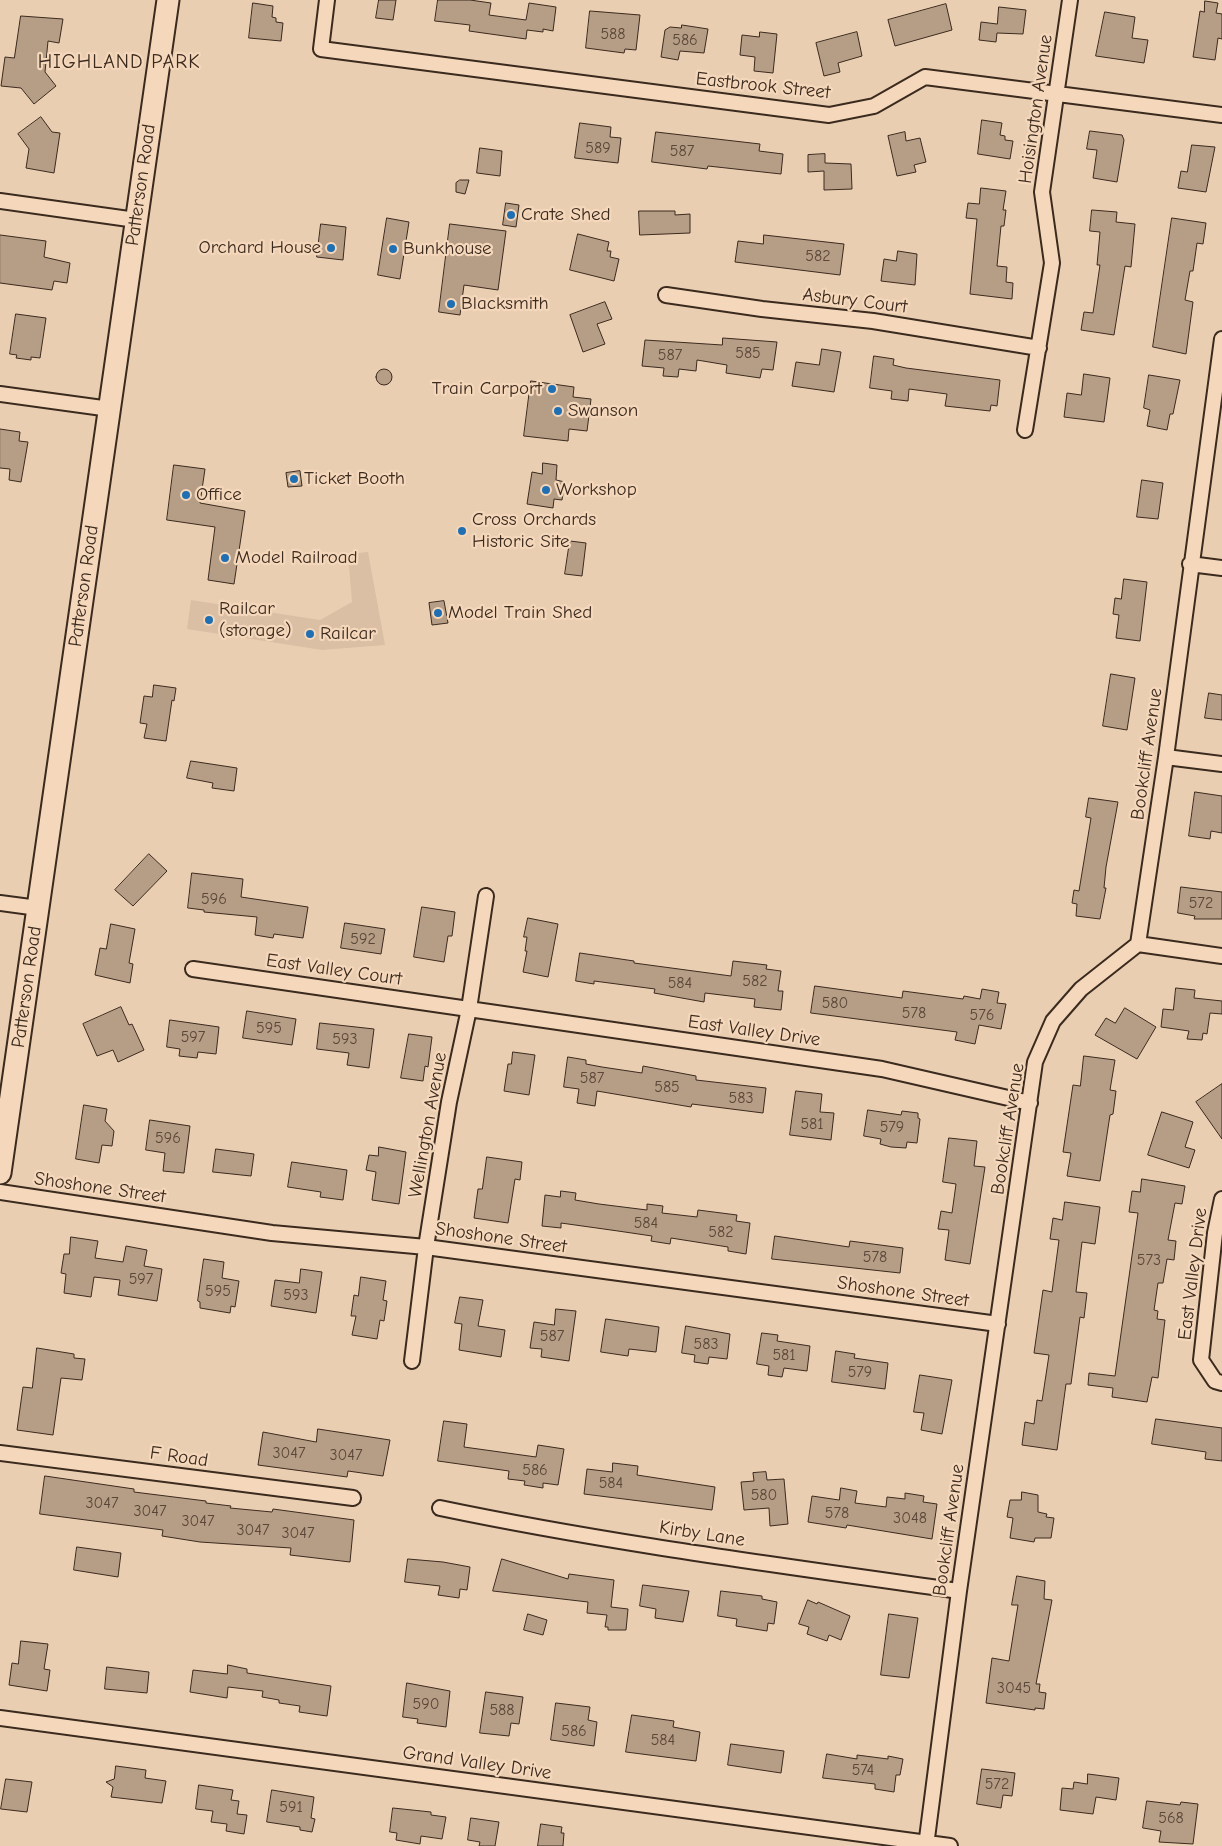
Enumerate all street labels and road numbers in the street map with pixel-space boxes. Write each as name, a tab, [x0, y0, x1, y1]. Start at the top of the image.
street label: Hoisington Avenue	[1014, 33, 1058, 185]
street label: Eastbrook Street	[695, 68, 831, 104]
street label: Patterson Road	[121, 123, 161, 247]
street label: Asbury Court	[801, 283, 909, 319]
street label: Patterson Road	[64, 524, 104, 648]
street label: Bookcliff Avenue	[1126, 687, 1168, 821]
street label: Patterson Road	[7, 925, 47, 1049]
street label: East Valley Court	[265, 949, 403, 991]
street label: East Valley Drive	[686, 1010, 822, 1052]
street label: Wellington Avenue	[404, 1050, 452, 1200]
street label: Bookcliff Avenue	[986, 1061, 1030, 1197]
street label: Shoshone Street	[33, 1167, 167, 1209]
street label: East Valley Drive	[1174, 1206, 1212, 1342]
street label: Shoshone Street	[434, 1217, 568, 1259]
street label: Shoshone Street	[836, 1271, 970, 1313]
street label: F Road	[149, 1442, 209, 1472]
street label: Bookcliff Avenue	[928, 1463, 970, 1597]
street label: Kirby Lane	[658, 1516, 746, 1552]
street label: Grand Valley Drive	[401, 1741, 553, 1785]

